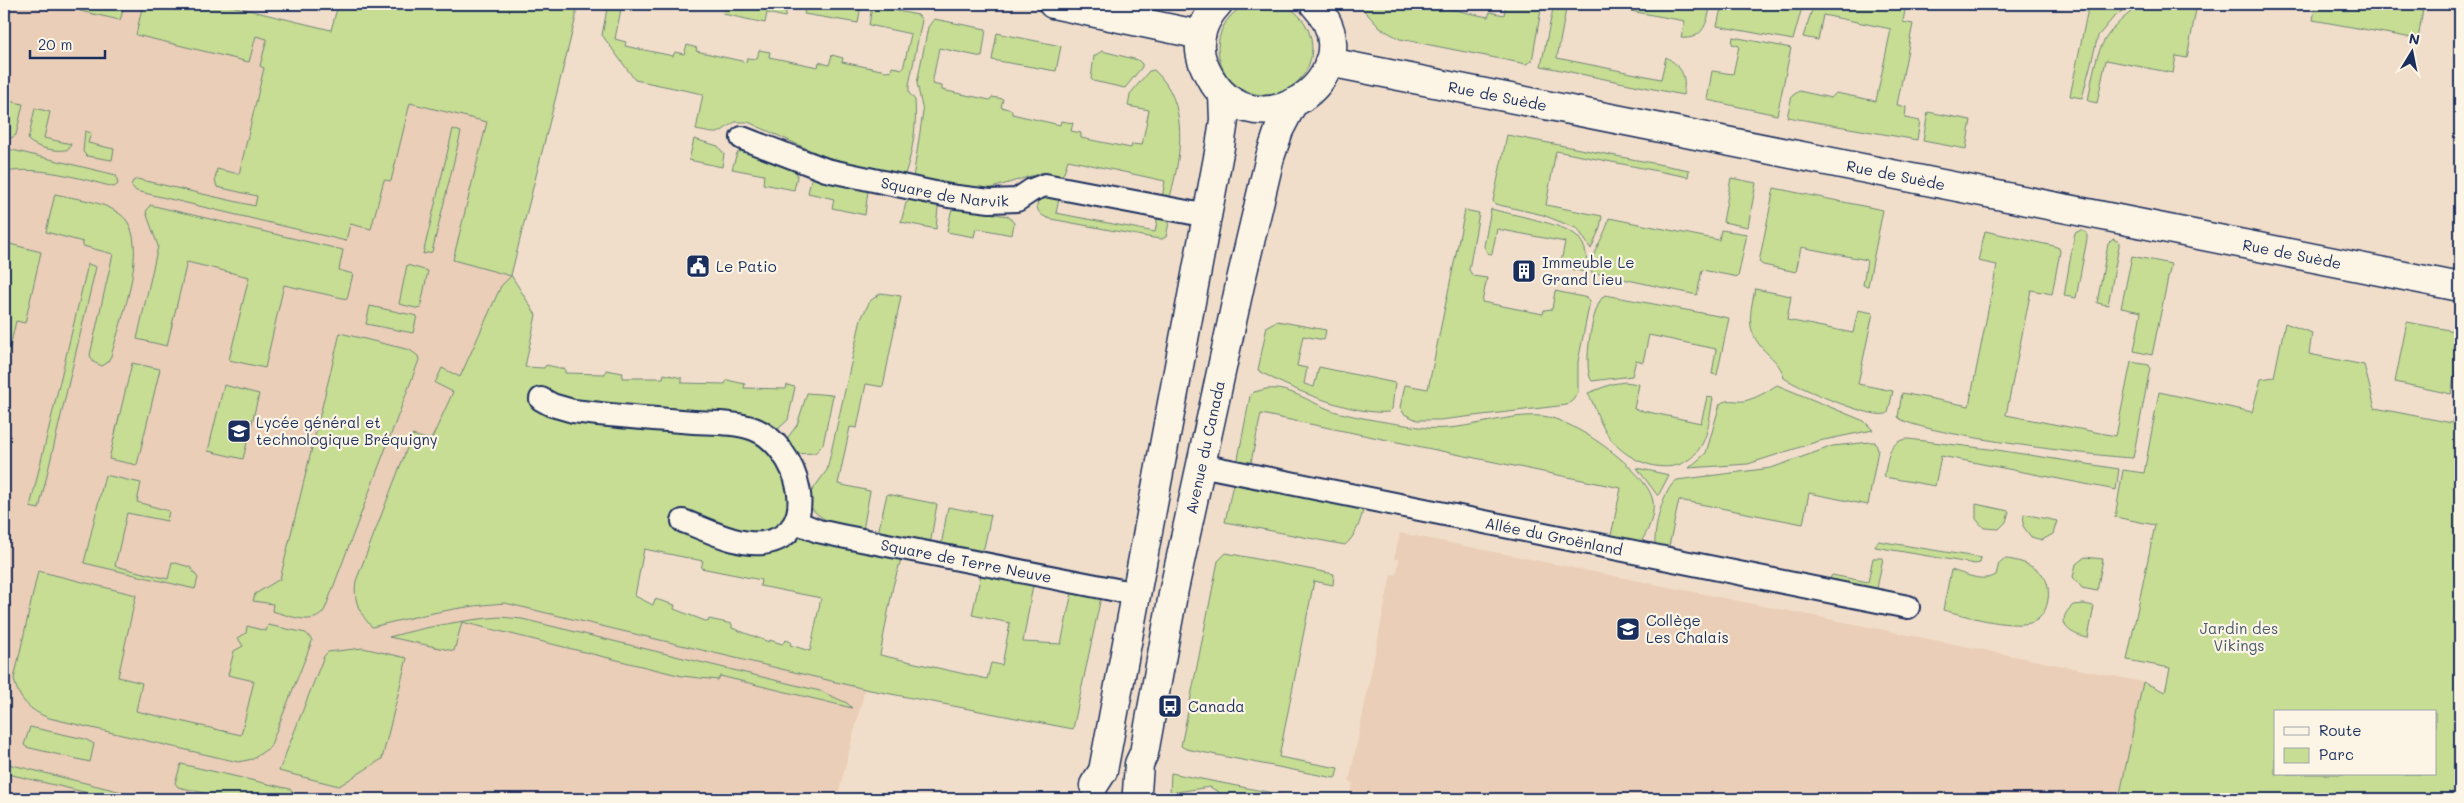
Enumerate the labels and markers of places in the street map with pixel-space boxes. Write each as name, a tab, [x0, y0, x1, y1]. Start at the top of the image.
place label: Immeuble Le Grand Lieu	[1542, 252, 1635, 289]
public building icon: Le Patio	[685, 253, 711, 279]
place label: Le Patio	[716, 256, 777, 276]
building icon: Immeuble Le Grand Lieu	[1511, 258, 1537, 284]
place label: Lycée général et technologique Bréquigny	[256, 412, 438, 449]
school or university icon: Lycée général et technologique Bréquigny	[226, 418, 252, 444]
place label: Collège Les Chalais	[1646, 610, 1729, 647]
school or university icon: Collège Les Chalais	[1615, 616, 1641, 642]
bus stop icon: Canada	[1157, 693, 1183, 719]
place label: Canada	[1188, 696, 1245, 716]

